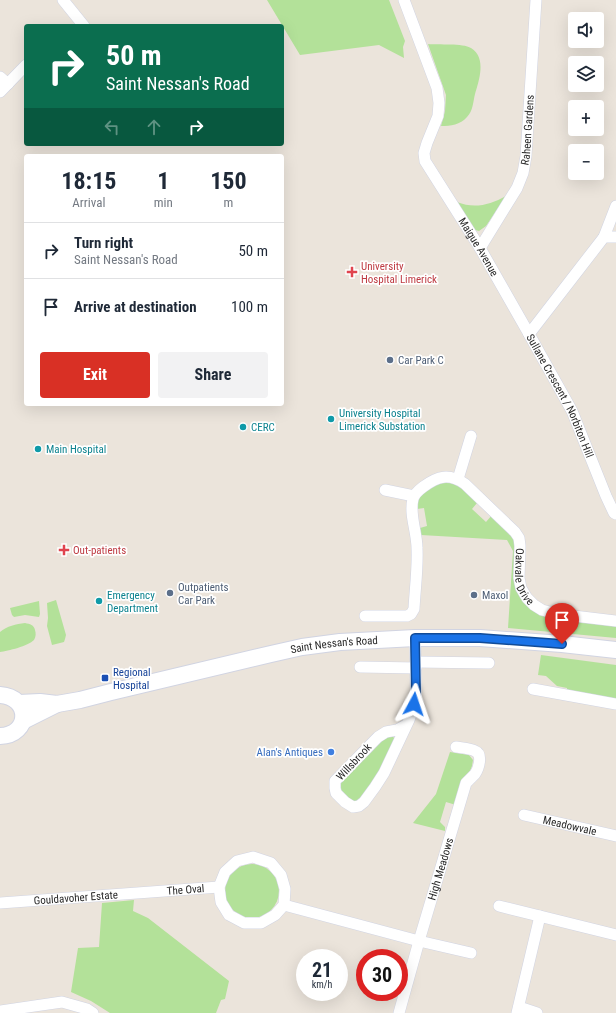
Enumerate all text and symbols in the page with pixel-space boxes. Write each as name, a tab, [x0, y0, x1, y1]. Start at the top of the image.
map controls	[568, 12, 604, 180]
button: sound	[568, 12, 604, 48]
text: 50 m	[106, 39, 162, 72]
icon: right	[40, 40, 92, 92]
button: layers	[568, 56, 604, 92]
text: Saint Nessan's Road	[106, 73, 250, 94]
street label: Raheen Gardens	[518, 94, 536, 166]
button: +	[568, 100, 604, 136]
icon: left	[101, 116, 123, 138]
icon: ahead	[143, 116, 165, 138]
icon: right	[185, 116, 207, 138]
button: −	[568, 144, 604, 180]
text: 18:15	[61, 167, 116, 195]
text: 1	[157, 167, 169, 195]
text: 150	[210, 167, 247, 195]
text: Arrival	[72, 195, 105, 210]
text: min	[154, 195, 173, 210]
text: m	[224, 195, 233, 210]
street label: Maigue Avenue	[456, 215, 501, 278]
text: Turn right	[74, 234, 133, 252]
icon: right	[40, 240, 62, 262]
text: 50 m	[238, 242, 268, 260]
text: Saint Nessan's Road	[74, 252, 178, 267]
place label: University Hospital Limerick	[361, 260, 437, 286]
marker: University Hospital Limerick	[346, 266, 358, 278]
icon: arrive	[40, 296, 62, 318]
text: Arrive at destination	[74, 298, 197, 316]
text: 100 m	[231, 298, 268, 316]
street label: Sullane Crescent / Norbiton Hill	[524, 332, 596, 459]
button: Exit	[40, 352, 150, 398]
button: Share	[158, 352, 268, 398]
place label: Car Park C	[398, 354, 444, 367]
marker: Car Park C	[385, 355, 395, 365]
place label: University Hospital Limerick Substation	[339, 407, 425, 433]
marker: University Hospital Limerick Substation	[326, 414, 336, 424]
place label: CERC	[251, 421, 275, 434]
marker: CERC	[238, 422, 248, 432]
place label: Main Hospital	[46, 443, 106, 456]
marker: Main Hospital	[33, 444, 43, 454]
marker: Out-patients	[58, 544, 70, 556]
place label: Out-patients	[73, 544, 126, 557]
street label: Oakvale Drive	[513, 548, 537, 608]
place label: Outpatients Car Park	[178, 581, 228, 607]
marker: Outpatients Car Park	[165, 588, 175, 598]
place label: Emergency Department	[107, 589, 158, 615]
place label: Maxol	[482, 589, 508, 602]
marker: Maxol	[469, 590, 479, 600]
marker: Emergency Department	[94, 596, 104, 606]
pin	[545, 603, 579, 644]
icon: arrive	[551, 609, 573, 631]
street label: Saint Nessan's Road	[289, 633, 378, 656]
place label: Regional Hospital	[113, 666, 151, 692]
marker: Regional Hospital	[100, 673, 110, 683]
position arrow	[393, 683, 435, 725]
street label: Willsbrook	[334, 741, 374, 783]
place label: Alan's Antiques	[257, 746, 323, 759]
marker: Alan's Antiques	[326, 747, 336, 757]
street label: Meadowvale	[542, 813, 598, 838]
street label: High Meadows	[425, 836, 456, 902]
street label: The Oval	[166, 882, 205, 897]
street label: Gouldavoher Estate	[33, 888, 118, 907]
speed limit sign: 30	[356, 949, 408, 1001]
text: 21	[312, 958, 332, 982]
text: km/h	[312, 979, 332, 990]

